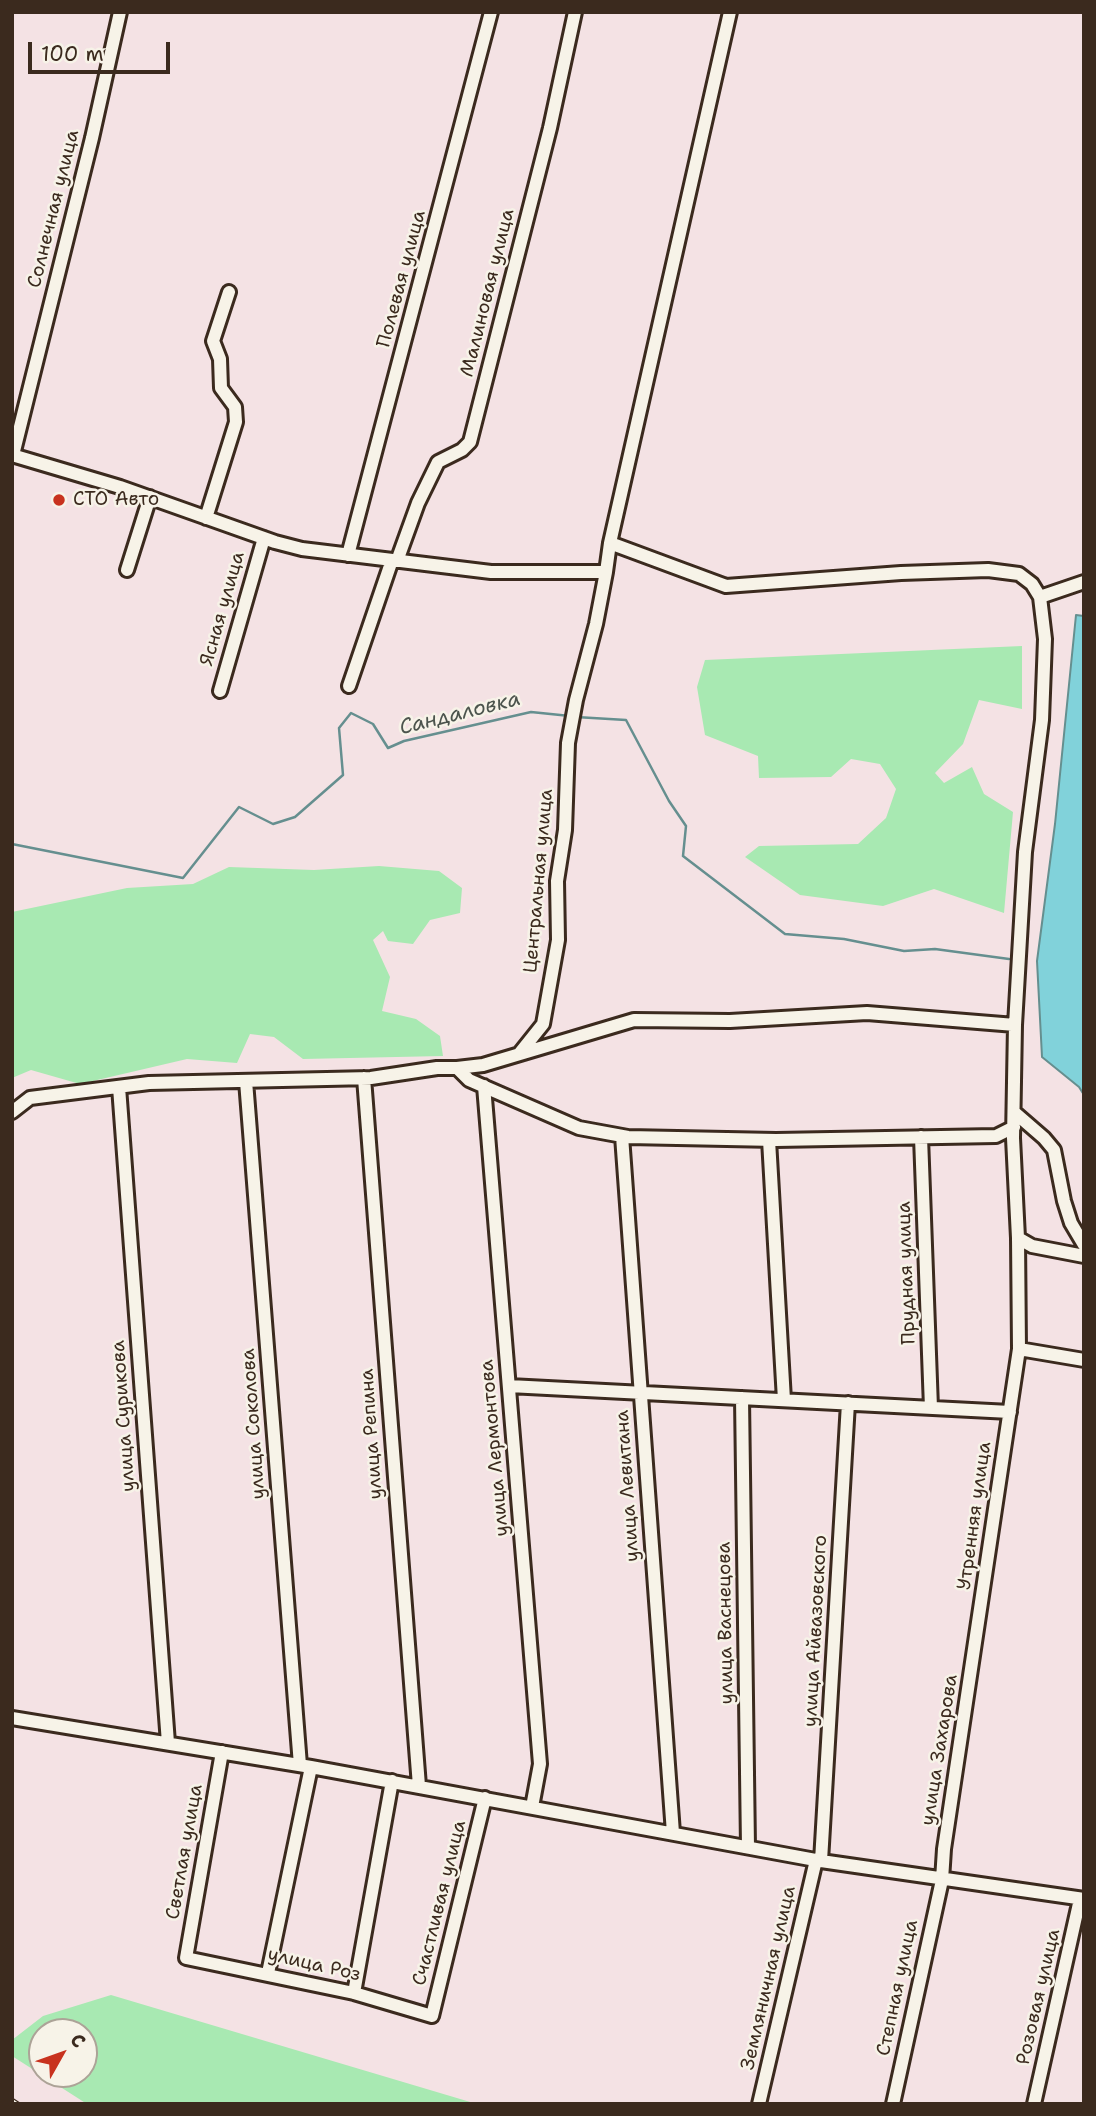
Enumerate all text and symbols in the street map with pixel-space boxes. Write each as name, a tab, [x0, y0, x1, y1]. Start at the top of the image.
scale bar	[32, 28, 173, 72]
text: 100 m	[41, 40, 104, 68]
street label: Солнечная улица	[23, 128, 85, 290]
street label: Малиновая улица	[456, 207, 520, 379]
street label: Полевая улица	[373, 208, 431, 350]
place label: СТО Авто	[73, 489, 159, 511]
marker: СТО Авто	[51, 492, 67, 508]
street label: Ясная улица	[196, 549, 250, 669]
water label: Сандаловка	[397, 687, 523, 741]
street label: Центральная улица	[520, 788, 558, 974]
street label: Прудная улица	[893, 1201, 921, 1345]
street label: улица Сурикова	[107, 1339, 141, 1493]
street label: улица Соколова	[237, 1348, 271, 1500]
street label: улица Лермонтова	[476, 1359, 514, 1537]
street label: улица Репина	[356, 1368, 388, 1500]
street label: улица Левитана	[611, 1409, 645, 1563]
street label: Утренняя улица	[953, 1440, 997, 1592]
street label: улица Айвазовского	[800, 1534, 832, 1728]
street label: улица Васнецова	[713, 1542, 739, 1704]
street label: улица Захарова	[917, 1673, 963, 1827]
street label: Светлая улица	[162, 1783, 208, 1921]
street label: Счастливая улица	[408, 1818, 472, 1988]
street label: Земляничная улица	[737, 1884, 801, 2072]
street label: Степная улица	[872, 1918, 924, 2058]
street label: Розовая улица	[1012, 1927, 1066, 2067]
street label: улица Роз	[265, 1943, 363, 1987]
north arrow	[28, 2018, 98, 2088]
text: С	[65, 2028, 91, 2053]

